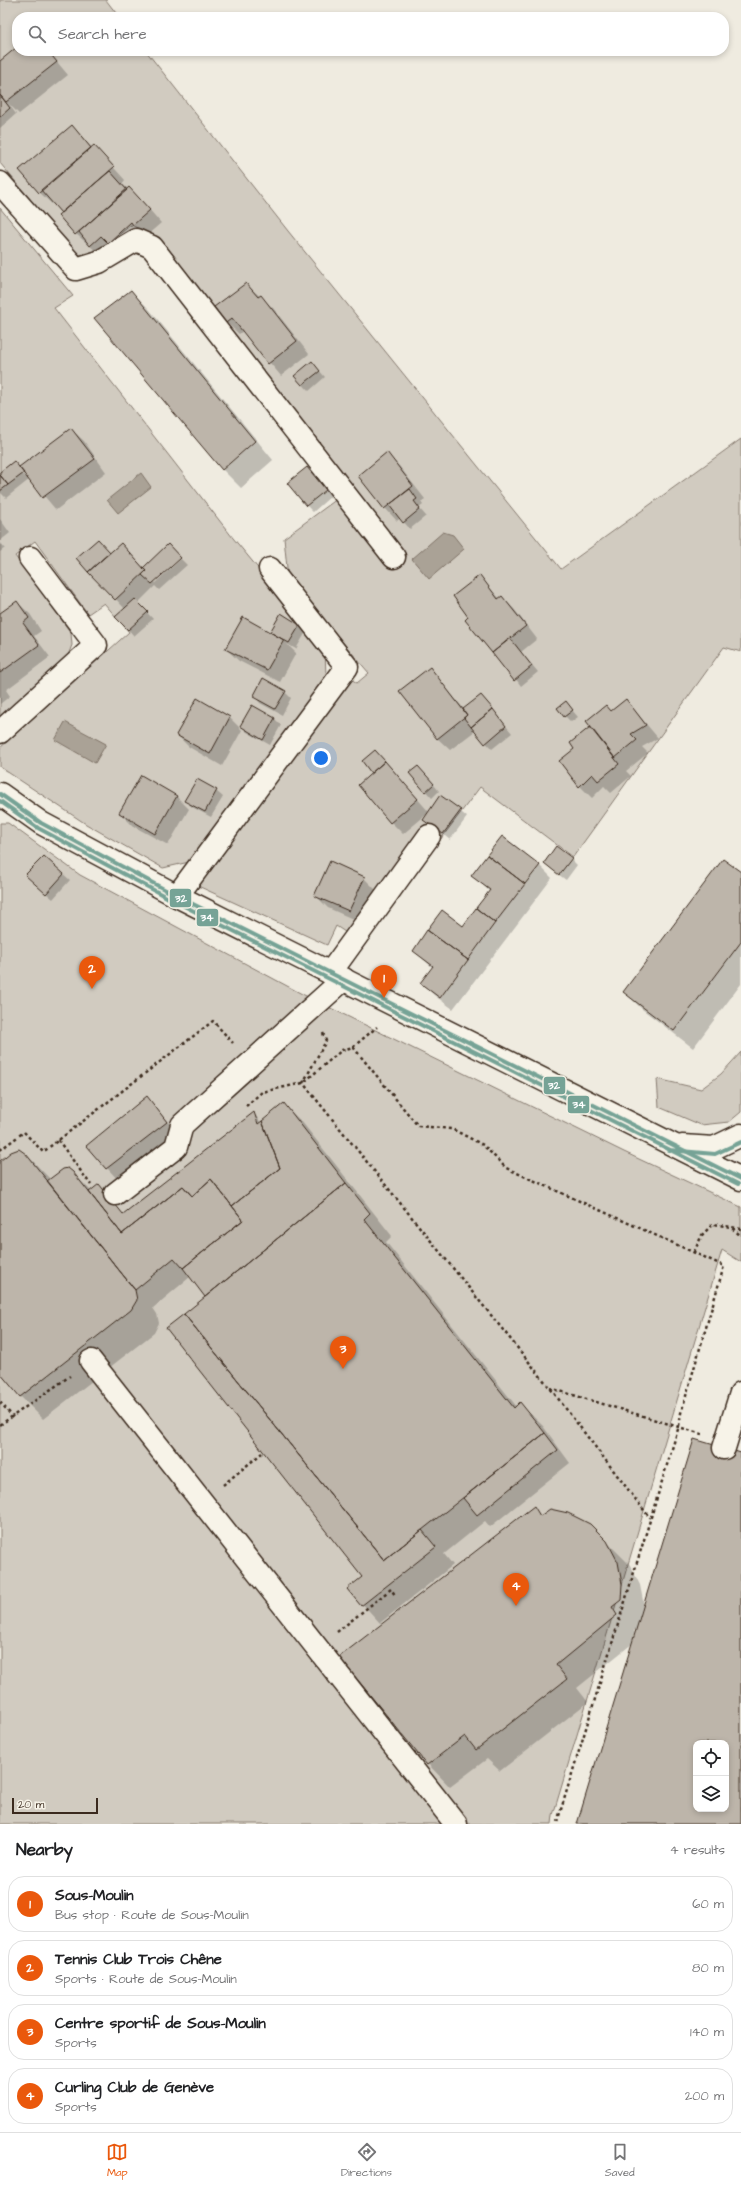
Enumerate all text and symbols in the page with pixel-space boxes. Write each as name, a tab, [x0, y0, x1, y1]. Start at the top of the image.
search box	[12, 12, 729, 56]
icon: search	[26, 23, 48, 45]
text: Search here	[58, 24, 147, 45]
your location	[311, 748, 331, 768]
line badge: 32	[169, 888, 192, 908]
text: 32	[174, 891, 188, 906]
line badge: 34	[196, 908, 219, 927]
text: 34	[199, 910, 214, 925]
pin: 2	[79, 956, 105, 989]
pin: 1	[371, 965, 397, 998]
line badge: 32	[543, 1076, 566, 1095]
text: 32	[547, 1078, 561, 1093]
line badge: 34	[567, 1095, 590, 1114]
text: 34	[571, 1097, 586, 1112]
pin: 3	[330, 1336, 356, 1369]
pin: 4	[503, 1573, 529, 1606]
map controls	[693, 1740, 729, 1812]
button: locate	[693, 1740, 729, 1776]
button: layers	[693, 1776, 729, 1812]
scale bar	[12, 1796, 98, 1815]
text: 20 m	[18, 1797, 44, 1812]
text: Nearby	[16, 1838, 73, 1862]
text: 4 results	[670, 1841, 725, 1859]
text: Sous-Moulin	[55, 1885, 133, 1906]
text: 1	[29, 1895, 31, 1913]
text: 60 m	[692, 1895, 724, 1913]
text: Bus stop · Route de Sous-Moulin	[55, 1906, 249, 1924]
text: Tennis Club Trois Chêne	[55, 1949, 222, 1970]
text: 2	[26, 1959, 34, 1977]
text: 80 m	[692, 1959, 724, 1977]
text: Sports · Route de Sous-Moulin	[55, 1970, 237, 1988]
text: Centre sportif de Sous-Moulin	[55, 2013, 266, 2034]
text: 3	[27, 2023, 33, 2041]
text: 140 m	[690, 2023, 724, 2041]
text: Sports	[55, 2034, 97, 2052]
text: Curling Club de Genève	[55, 2077, 214, 2098]
text: 4	[26, 2087, 34, 2105]
text: 200 m	[685, 2087, 724, 2105]
text: Sports	[55, 2098, 97, 2116]
tab: Map	[106, 2141, 128, 2180]
tab: Directions	[341, 2141, 392, 2180]
tab: Saved	[605, 2141, 635, 2180]

